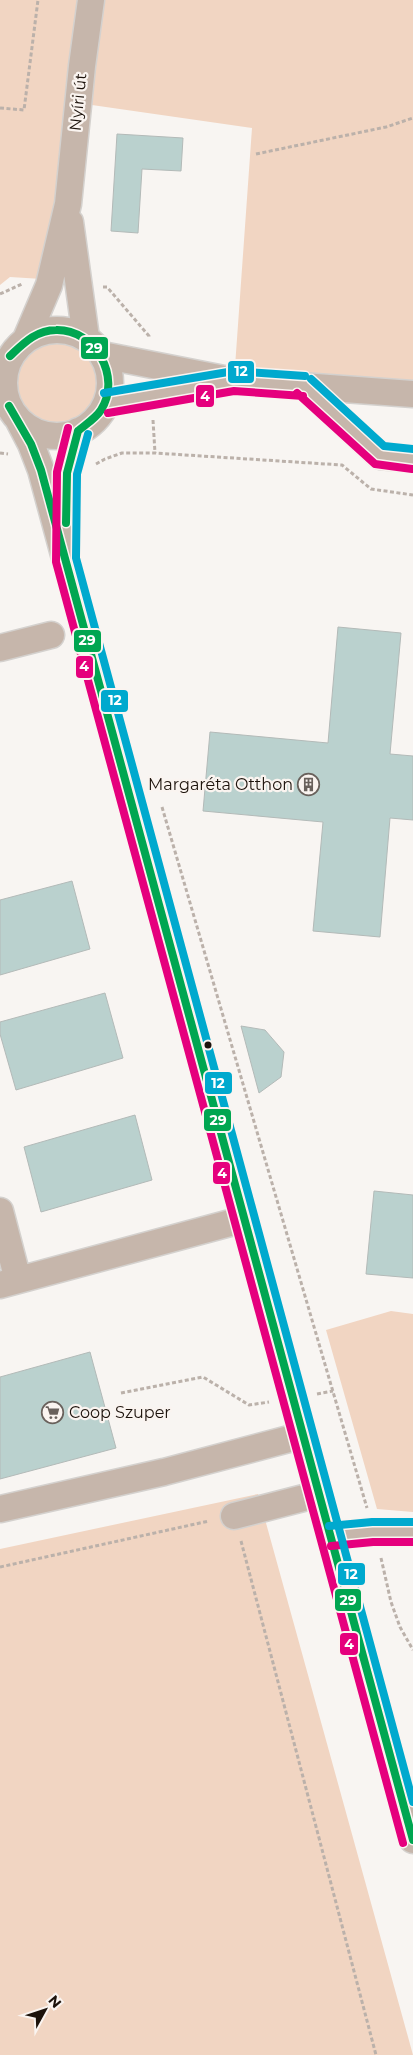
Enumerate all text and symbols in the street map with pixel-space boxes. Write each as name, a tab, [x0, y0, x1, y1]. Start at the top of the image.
street label: Nyíri út	[66, 72, 91, 132]
line badge: 29	[80, 336, 109, 360]
text: 29	[85, 339, 103, 357]
line badge: 12	[227, 360, 255, 384]
text: 12	[234, 362, 248, 380]
line badge: 4	[195, 384, 215, 408]
text: 4	[200, 387, 210, 405]
line badge: 29	[73, 629, 102, 653]
text: 29	[78, 631, 96, 649]
line badge: 4	[75, 655, 94, 679]
text: 4	[79, 657, 89, 675]
line badge: 12	[100, 689, 129, 713]
text: 12	[108, 691, 122, 709]
building icon: Margaréta Otthon	[297, 772, 321, 796]
place label: Margaréta Otthon	[148, 775, 293, 794]
unlabelled marker	[203, 1040, 213, 1050]
line badge: 12	[204, 1071, 233, 1095]
text: 12	[211, 1074, 225, 1092]
line badge: 29	[203, 1108, 232, 1132]
text: 29	[209, 1111, 227, 1129]
line badge: 4	[212, 1161, 231, 1185]
text: 4	[217, 1164, 227, 1182]
supermarket icon: Coop Szuper	[41, 1400, 65, 1424]
place label: Coop Szuper	[69, 1403, 171, 1422]
line badge: 12	[337, 1562, 366, 1586]
text: 12	[344, 1565, 358, 1583]
line badge: 29	[334, 1588, 362, 1612]
text: 29	[339, 1591, 357, 1609]
line badge: 4	[339, 1632, 359, 1656]
text: 4	[344, 1635, 354, 1653]
north arrow	[20, 1985, 70, 2035]
text: N	[44, 1992, 65, 2012]

